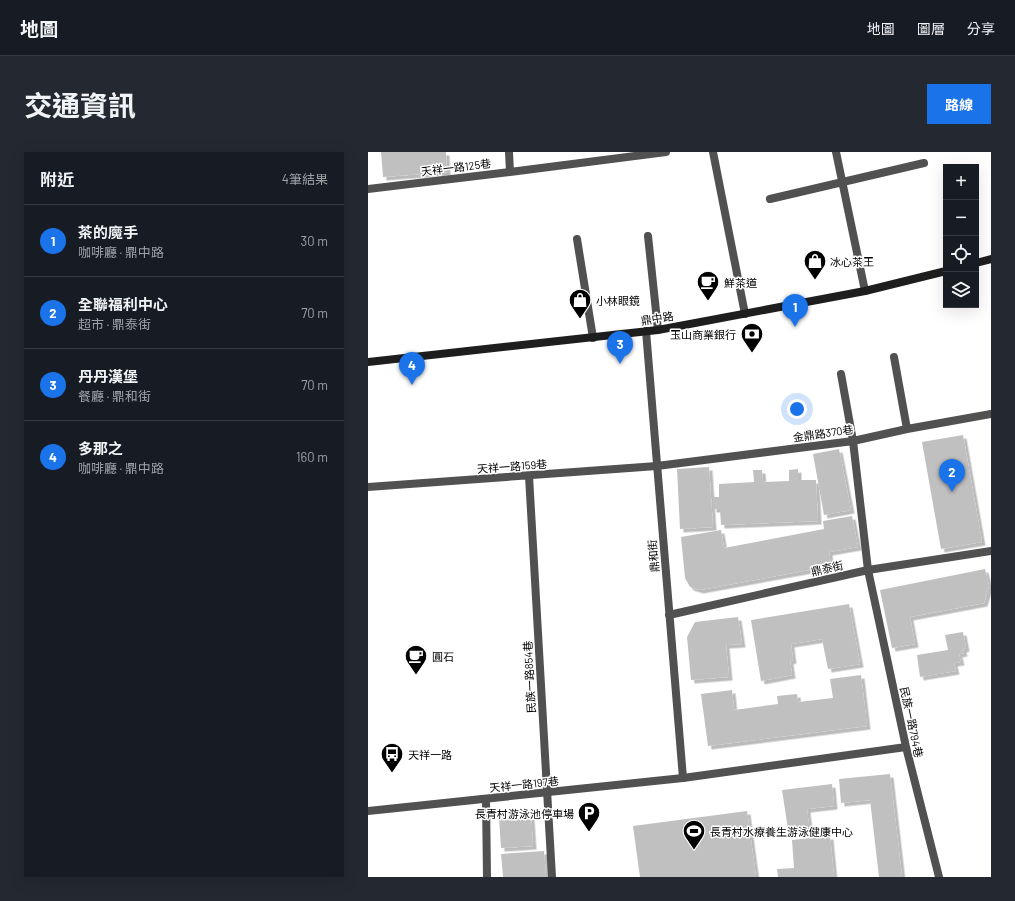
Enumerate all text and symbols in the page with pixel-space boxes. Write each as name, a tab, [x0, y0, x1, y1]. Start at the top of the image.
text: 地圖	[20, 17, 58, 40]
text: 地圖	[867, 20, 895, 37]
text: 圖層	[917, 20, 945, 37]
text: 分享	[967, 20, 995, 37]
button: 路線	[927, 84, 991, 124]
text: 交通資訊	[24, 88, 136, 122]
street label: 天祥一路125巷	[420, 156, 492, 178]
map controls	[943, 164, 979, 308]
button: +	[943, 164, 979, 200]
text: 附近	[40, 169, 74, 189]
text: 4筆結果	[282, 171, 328, 187]
button: −	[943, 200, 979, 236]
text: 茶的魔手	[78, 223, 138, 241]
text: 1	[51, 233, 55, 249]
text: 30 m	[301, 233, 328, 249]
button: locate	[943, 236, 979, 272]
text: 咖啡廳 · 鼎中路	[78, 244, 164, 260]
shop icon: 冰心茶王	[802, 248, 828, 281]
place label: 冰心茶王	[830, 255, 874, 268]
cafe icon: 鮮茶道	[695, 269, 721, 302]
button: layers	[943, 272, 979, 308]
place label: 鮮茶道	[724, 276, 757, 289]
shop icon: 小林眼鏡	[567, 287, 593, 320]
place label: 小林眼鏡	[596, 294, 640, 307]
pin: 1	[782, 294, 808, 327]
text: 全聯福利中心	[78, 295, 168, 313]
text: 2	[49, 305, 57, 321]
text: 70 m	[301, 305, 328, 321]
street label: 鼎中路	[640, 309, 674, 327]
text: 超市 · 鼎泰街	[78, 316, 151, 332]
bank icon: 玉山商業銀行	[739, 321, 765, 354]
place label: 玉山商業銀行	[670, 328, 736, 341]
pin: 3	[607, 331, 633, 364]
pin: 4	[399, 352, 425, 385]
text: 丹丹漢堡	[78, 367, 138, 385]
text: 3	[49, 377, 57, 393]
text: 70 m	[301, 377, 328, 393]
text: 餐廳 · 鼎和街	[78, 388, 151, 404]
your location	[787, 399, 807, 419]
street label: 金鼎路370巷	[792, 422, 854, 444]
text: 多那之	[78, 439, 123, 457]
text: 4	[49, 449, 57, 465]
text: 160 m	[296, 449, 328, 465]
street label: 天祥一路159巷	[477, 457, 547, 475]
pin: 2	[939, 459, 965, 492]
text: 咖啡廳 · 鼎中路	[78, 460, 164, 476]
street label: 鼎和街	[645, 539, 661, 573]
street label: 鼎泰街	[809, 558, 845, 578]
street label: 民族一路854巷	[521, 640, 537, 714]
cafe icon: 圓石	[403, 643, 429, 676]
place label: 圓石	[432, 650, 454, 663]
street label: 民族一路794巷	[898, 685, 926, 759]
bus stop icon: 天祥一路	[379, 741, 405, 774]
place label: 天祥一路	[408, 748, 452, 761]
street label: 天祥一路197巷	[489, 774, 559, 794]
parking icon: 長青村游泳池停車場	[576, 800, 602, 833]
place label: 長青村游泳池停車場	[475, 807, 574, 820]
sports icon: 長青村水療養生游泳健康中心	[681, 818, 707, 851]
place label: 長青村水療養生游泳健康中心	[710, 825, 853, 838]

